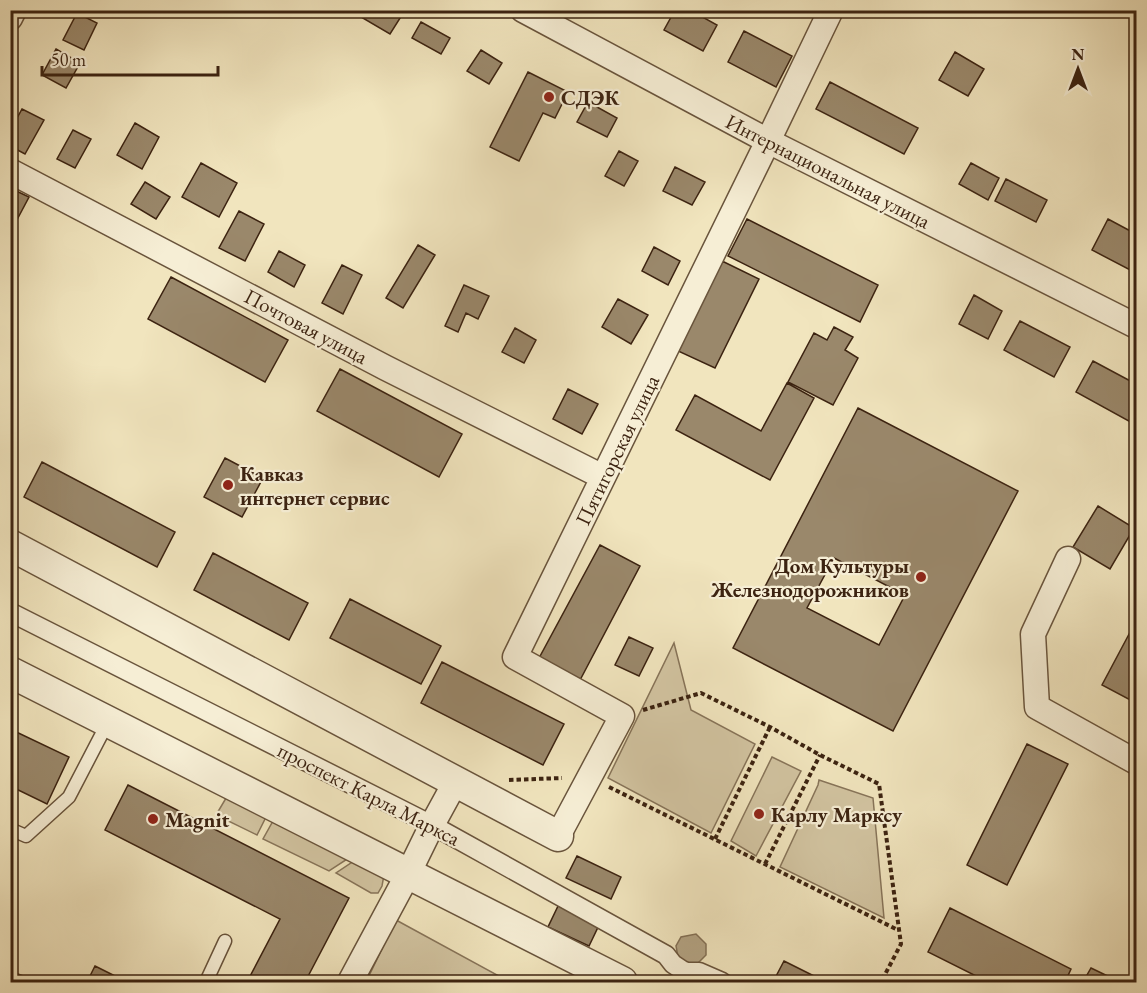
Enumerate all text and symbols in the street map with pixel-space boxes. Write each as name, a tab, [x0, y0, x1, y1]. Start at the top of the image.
scale bar	[42, 39, 218, 77]
north arrow	[1048, 39, 1108, 99]
text: N	[1072, 44, 1085, 65]
text: 50 m	[51, 48, 86, 71]
place label: СДЭК	[561, 84, 621, 111]
marker: СДЭК	[542, 90, 556, 104]
street label: Интернациональная улица	[721, 108, 936, 235]
street label: Почтовая улица	[240, 282, 373, 370]
street label: Пятигорская улица	[569, 370, 665, 530]
place label: Кавказ интернет сервис	[240, 460, 390, 511]
marker: Кавказ интернет сервис	[221, 478, 235, 492]
place label: Дом Культуры Железнодорожников	[710, 552, 909, 603]
marker: Дом Культуры Железнодорожников	[914, 570, 928, 584]
street label: проспект Карла Маркса	[273, 736, 465, 852]
place label: Карлу Марксу	[771, 801, 903, 828]
place label: Magnit	[165, 806, 230, 833]
marker: Карлу Марксу	[752, 807, 766, 821]
marker: Magnit	[146, 812, 160, 826]

